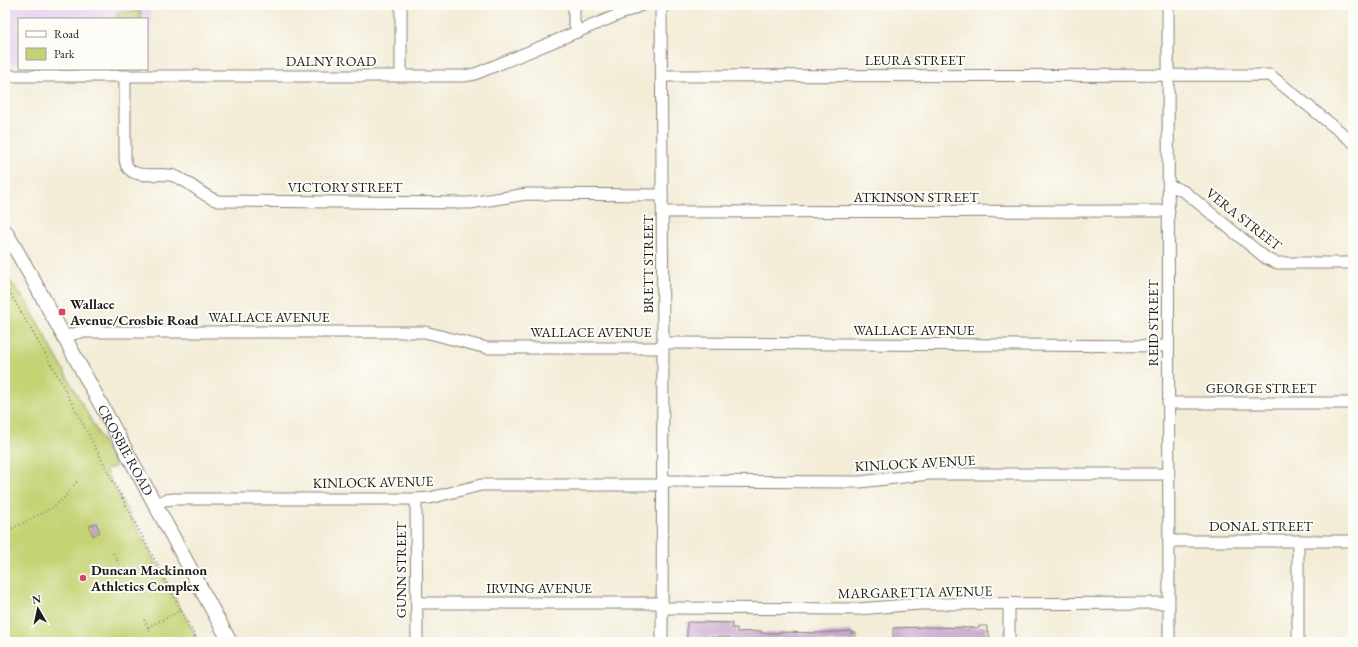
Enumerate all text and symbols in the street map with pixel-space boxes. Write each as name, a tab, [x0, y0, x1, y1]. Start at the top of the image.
legend	[18, 18, 148, 70]
text: Road	[54, 26, 80, 42]
text: Park	[54, 46, 75, 62]
street label: LEURA STREET	[865, 51, 966, 69]
street label: DALNY ROAD	[286, 52, 377, 70]
street label: VICTORY STREET	[288, 178, 403, 196]
street label: VERA STREET	[1202, 184, 1286, 255]
street label: ATKINSON STREET	[852, 188, 979, 206]
street label: BRETT STREET	[639, 214, 657, 313]
street label: REID STREET	[1144, 279, 1162, 367]
place label: Wallace Avenue/Crosbie Road	[69, 295, 199, 329]
marker: Wallace Avenue/Crosbie Road	[57, 307, 67, 317]
street label: WALLACE AVENUE	[208, 308, 330, 326]
street label: WALLACE AVENUE	[853, 321, 975, 339]
street label: WALLACE AVENUE	[530, 323, 652, 341]
street label: GEORGE STREET	[1206, 379, 1317, 397]
street label: CROSBIE ROAD	[93, 401, 158, 499]
street label: KINLOCK AVENUE	[854, 451, 976, 475]
street label: KINLOCK AVENUE	[312, 472, 434, 492]
street label: DONAL STREET	[1209, 517, 1314, 535]
street label: GUNN STREET	[392, 521, 410, 618]
place label: Duncan Mackinnon Athletics Complex	[90, 561, 207, 595]
marker: Duncan Mackinnon Athletics Complex	[78, 573, 88, 583]
street label: IRVING AVENUE	[486, 579, 592, 597]
street label: MARGARETTA AVENUE	[838, 582, 992, 602]
north arrow	[18, 589, 58, 629]
text: N	[31, 591, 42, 607]

